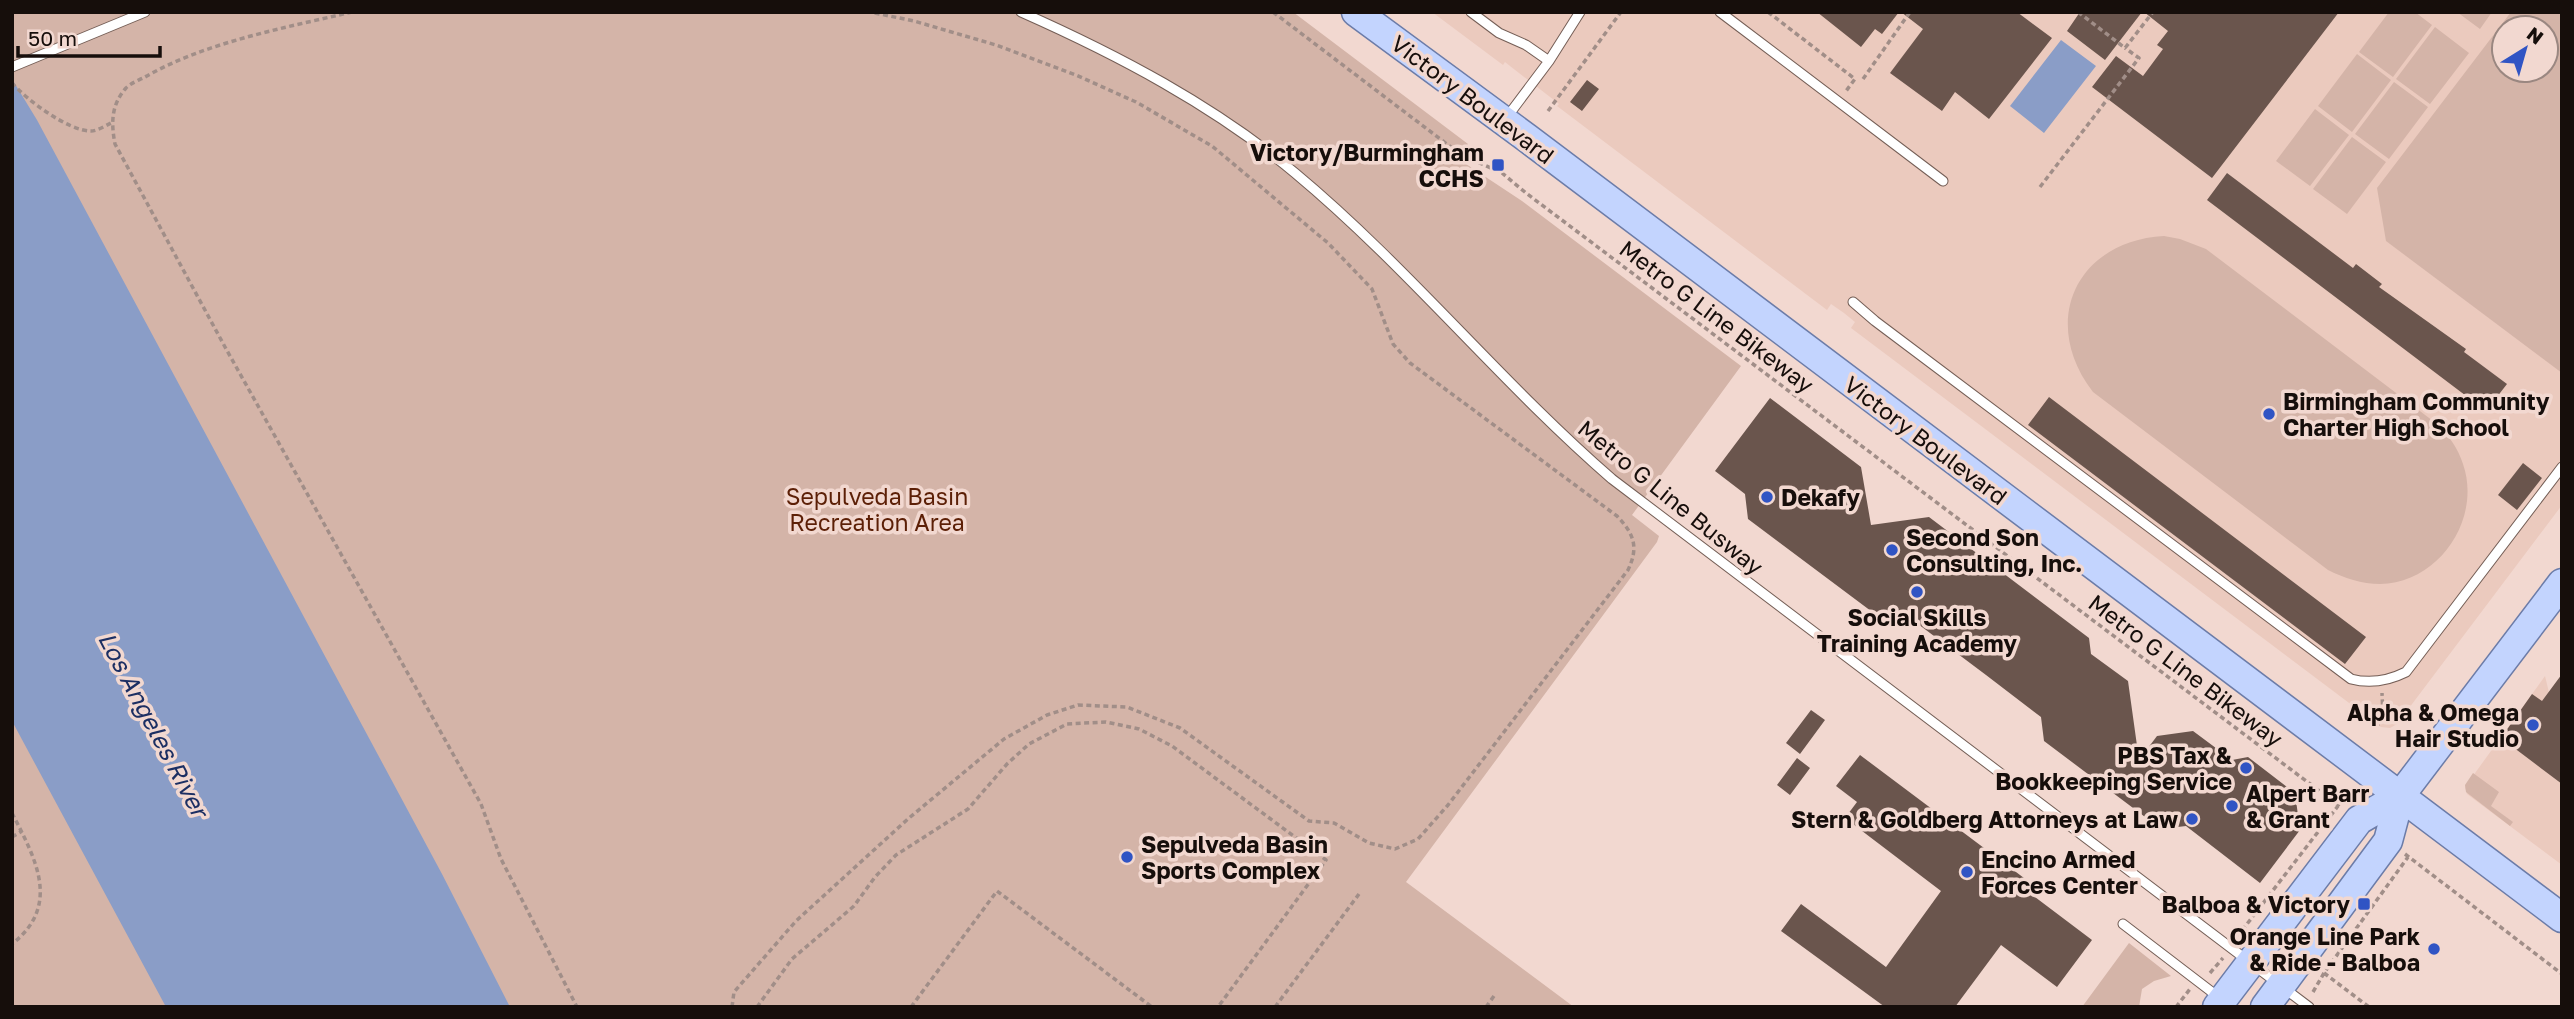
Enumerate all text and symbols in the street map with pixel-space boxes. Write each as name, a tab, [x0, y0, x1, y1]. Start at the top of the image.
scale bar	[18, 14, 159, 58]
north arrow	[2490, 14, 2560, 84]
text: N	[2523, 21, 2548, 49]
text: 50 m	[28, 25, 77, 51]
street label: Victory Boulevard	[1386, 29, 1560, 169]
place label: Victory/Burmingham CCHS	[1250, 138, 1484, 192]
marker: Victory/Burmingham CCHS	[1490, 157, 1506, 173]
street label: Metro G Line Bikeway	[1614, 234, 1820, 398]
street label: Victory Boulevard	[1839, 370, 2013, 510]
place label: Birmingham Community Charter High School	[2283, 387, 2550, 441]
marker: Birmingham Community Charter High School	[2261, 406, 2277, 422]
street label: Metro G Line Busway	[1573, 414, 1769, 580]
park label: Sepulveda Basin Recreation Area	[786, 482, 968, 536]
place label: Dekafy	[1781, 483, 1860, 511]
marker: Dekafy	[1759, 489, 1775, 505]
place label: Second Son Consulting, Inc.	[1906, 523, 2082, 577]
marker: Second Son Consulting, Inc.	[1884, 542, 1900, 558]
marker: Social Skills Training Academy	[1909, 584, 1925, 600]
street label: Metro G Line Bikeway	[2083, 588, 2289, 752]
place label: Social Skills Training Academy	[1817, 603, 2017, 657]
water label: Los Angeles River	[92, 627, 217, 825]
place label: Alpha & Omega Hair Studio	[2347, 698, 2519, 752]
marker: Alpha & Omega Hair Studio	[2525, 717, 2541, 733]
place label: PBS Tax & Bookkeeping Service	[1995, 741, 2233, 795]
marker: PBS Tax & Bookkeeping Service	[2238, 760, 2254, 776]
place label: Alpert Barr & Grant	[2246, 779, 2369, 833]
marker: Alpert Barr & Grant	[2224, 798, 2240, 814]
place label: Stern & Goldberg Attorneys at Law	[1791, 805, 2178, 833]
marker: Stern & Goldberg Attorneys at Law	[2184, 811, 2200, 827]
place label: Sepulveda Basin Sports Complex	[1141, 830, 1328, 884]
place label: Encino Armed Forces Center	[1981, 845, 2138, 899]
marker: Sepulveda Basin Sports Complex	[1119, 849, 1135, 865]
marker: Encino Armed Forces Center	[1959, 864, 1975, 880]
place label: Balboa & Victory	[2161, 890, 2350, 918]
marker: Balboa & Victory	[2356, 896, 2372, 912]
place label: Orange Line Park & Ride - Balboa	[2230, 922, 2421, 976]
marker: Orange Line Park & Ride - Balboa	[2426, 941, 2442, 957]

